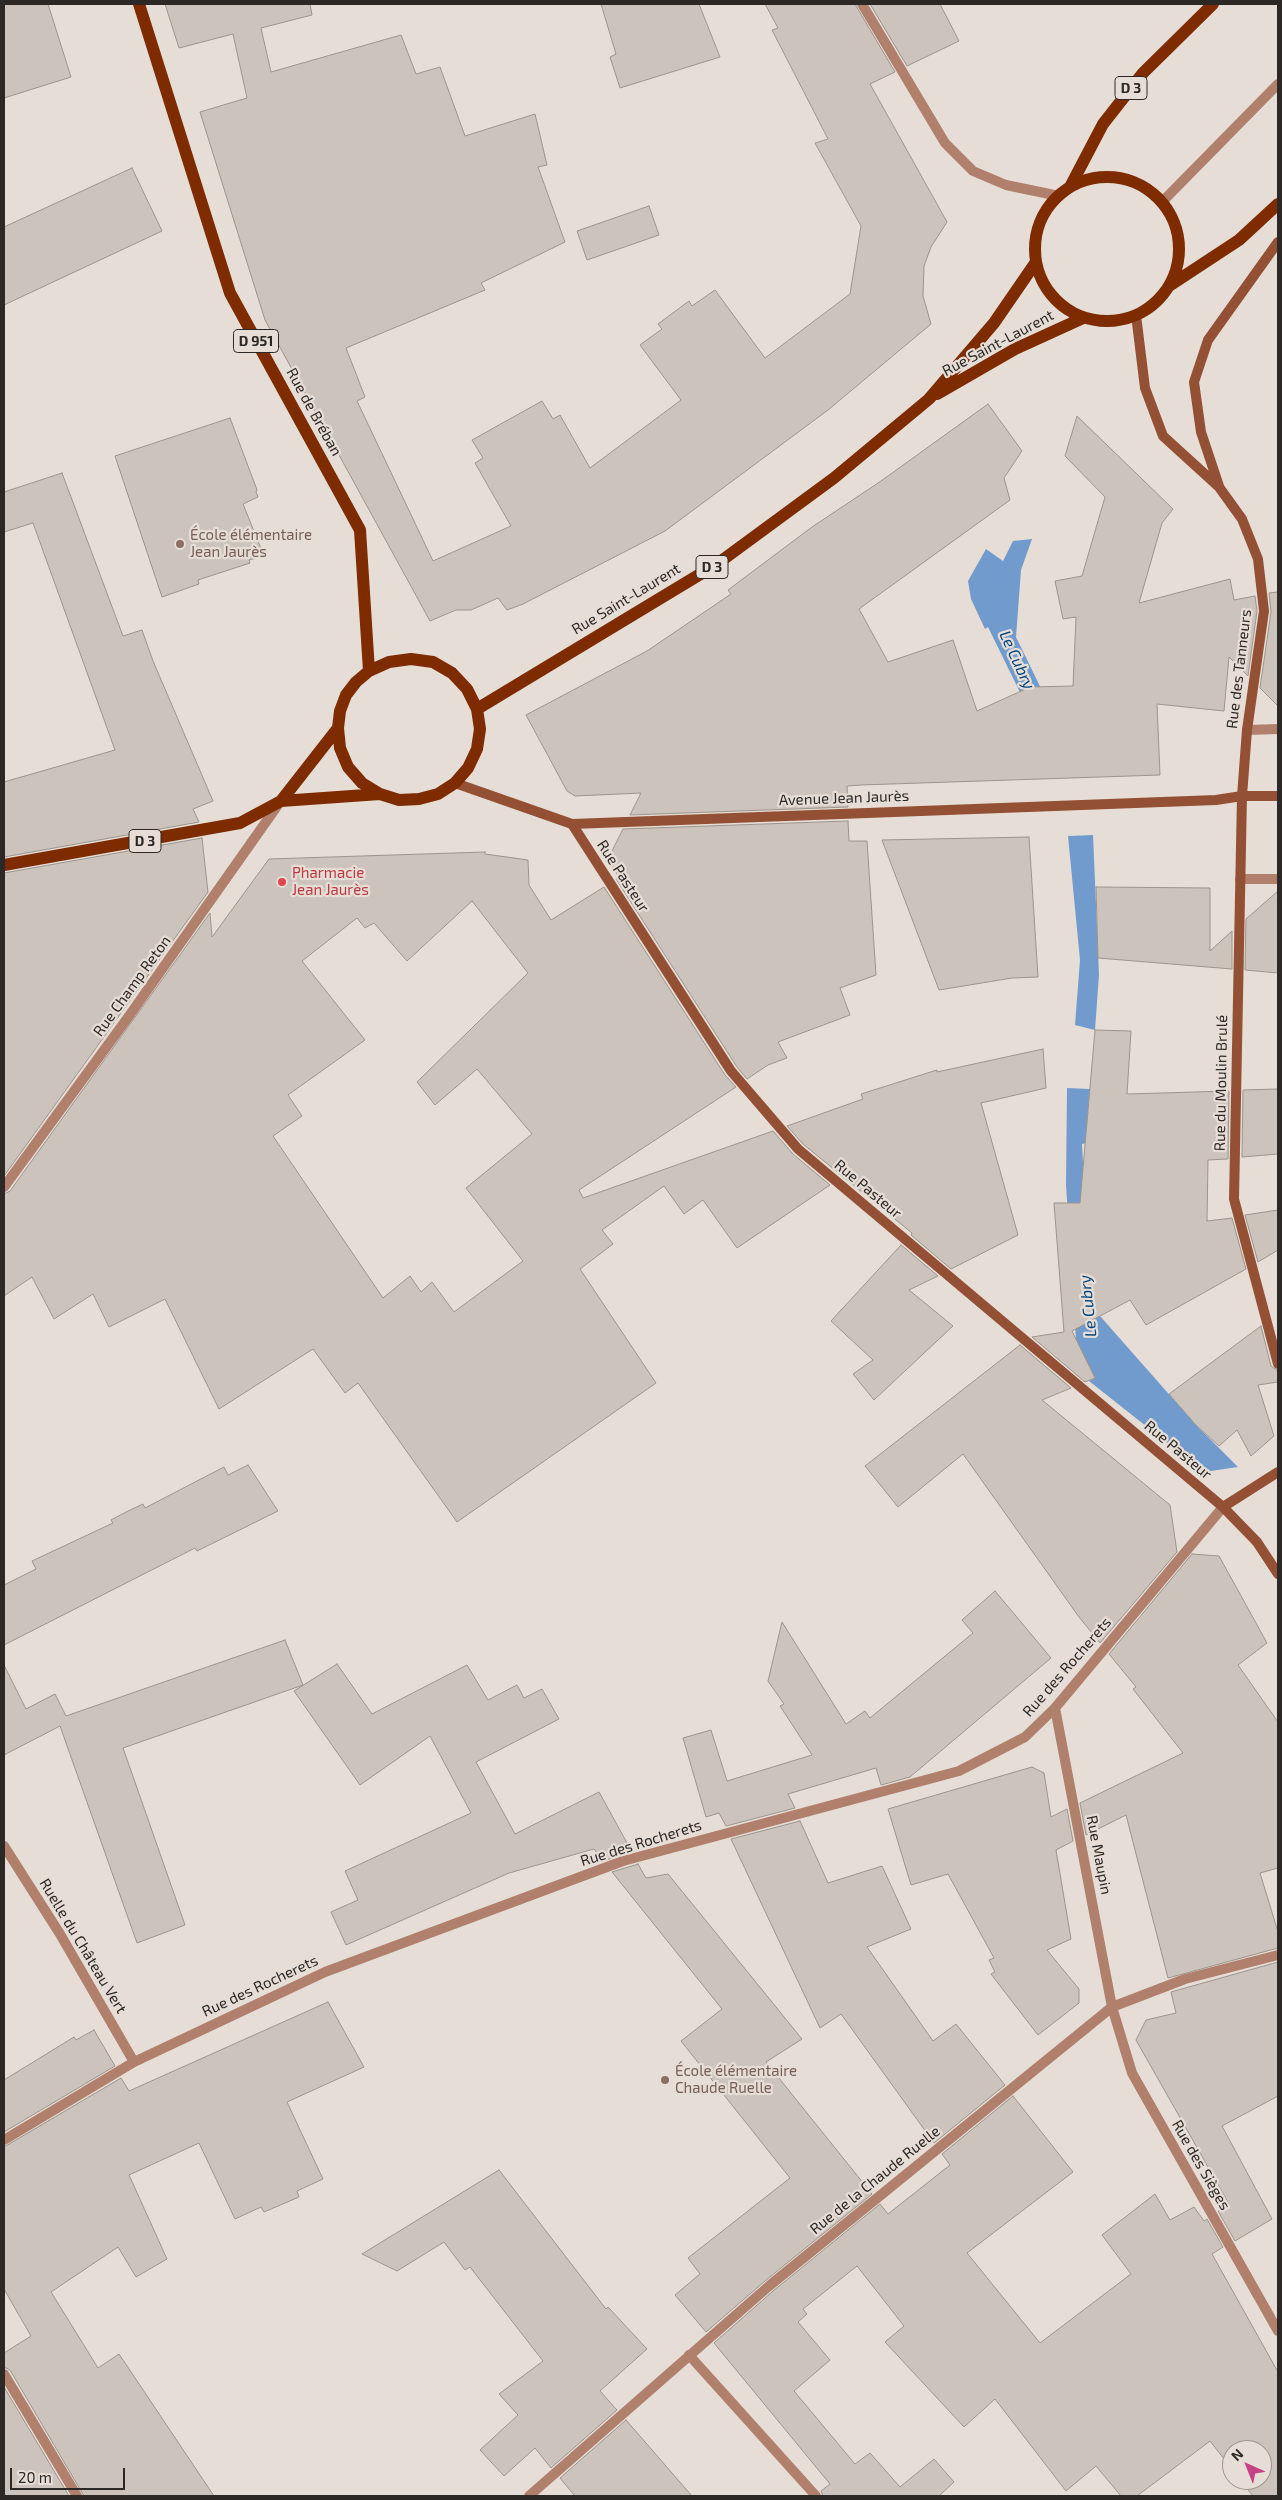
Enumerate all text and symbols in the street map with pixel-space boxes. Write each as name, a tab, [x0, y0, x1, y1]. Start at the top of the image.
road number: D 3	[1115, 76, 1147, 100]
street label: Rue Saint-Laurent	[939, 306, 1057, 380]
road number: D 951	[234, 330, 278, 352]
street label: Rue de Bréban	[282, 365, 346, 459]
place label: École élémentaire Jean Jaurès	[190, 526, 312, 561]
marker: École élémentaire Jean Jaurès	[174, 538, 186, 550]
road number: D 3	[696, 556, 728, 578]
street label: Rue Saint-Laurent	[568, 559, 684, 639]
street label: Rue des Tanneurs	[1223, 608, 1255, 730]
water label: Le Cubry	[995, 628, 1039, 692]
street label: Avenue Jean Jaurès	[779, 787, 909, 809]
road number: D 3	[129, 829, 161, 852]
street label: Rue Pasteur	[593, 837, 653, 915]
place label: Pharmacie Jean Jaurès	[292, 864, 369, 899]
marker: Pharmacie Jean Jaurès	[276, 876, 288, 888]
street label: Rue Champ Reton	[89, 932, 175, 1040]
street label: Rue du Moulin Brulé	[1211, 1015, 1231, 1151]
street label: Rue Pasteur	[831, 1156, 905, 1222]
water label: Le Cubry	[1075, 1274, 1101, 1338]
street label: Rue Pasteur	[1141, 1417, 1215, 1483]
street label: Rue des Rocherets	[1019, 1614, 1115, 1720]
street label: Rue Maupin	[1083, 1814, 1115, 1896]
street label: Rue des Rocherets	[578, 1816, 704, 1870]
street label: Ruelle du Château Vert	[36, 1875, 130, 2017]
street label: Rue des Rocherets	[199, 1951, 321, 2021]
place label: École élémentaire Chaude Ruelle	[675, 2062, 797, 2097]
marker: École élémentaire Chaude Ruelle	[659, 2074, 671, 2086]
street label: Rue des Sièges	[1168, 2117, 1234, 2213]
street label: Rue de la Chaude Ruelle	[806, 2122, 944, 2238]
north arrow	[1222, 2440, 1272, 2490]
text: N	[1227, 2445, 1246, 2464]
scale bar	[12, 2458, 128, 2490]
text: 20 m	[18, 2468, 52, 2486]

